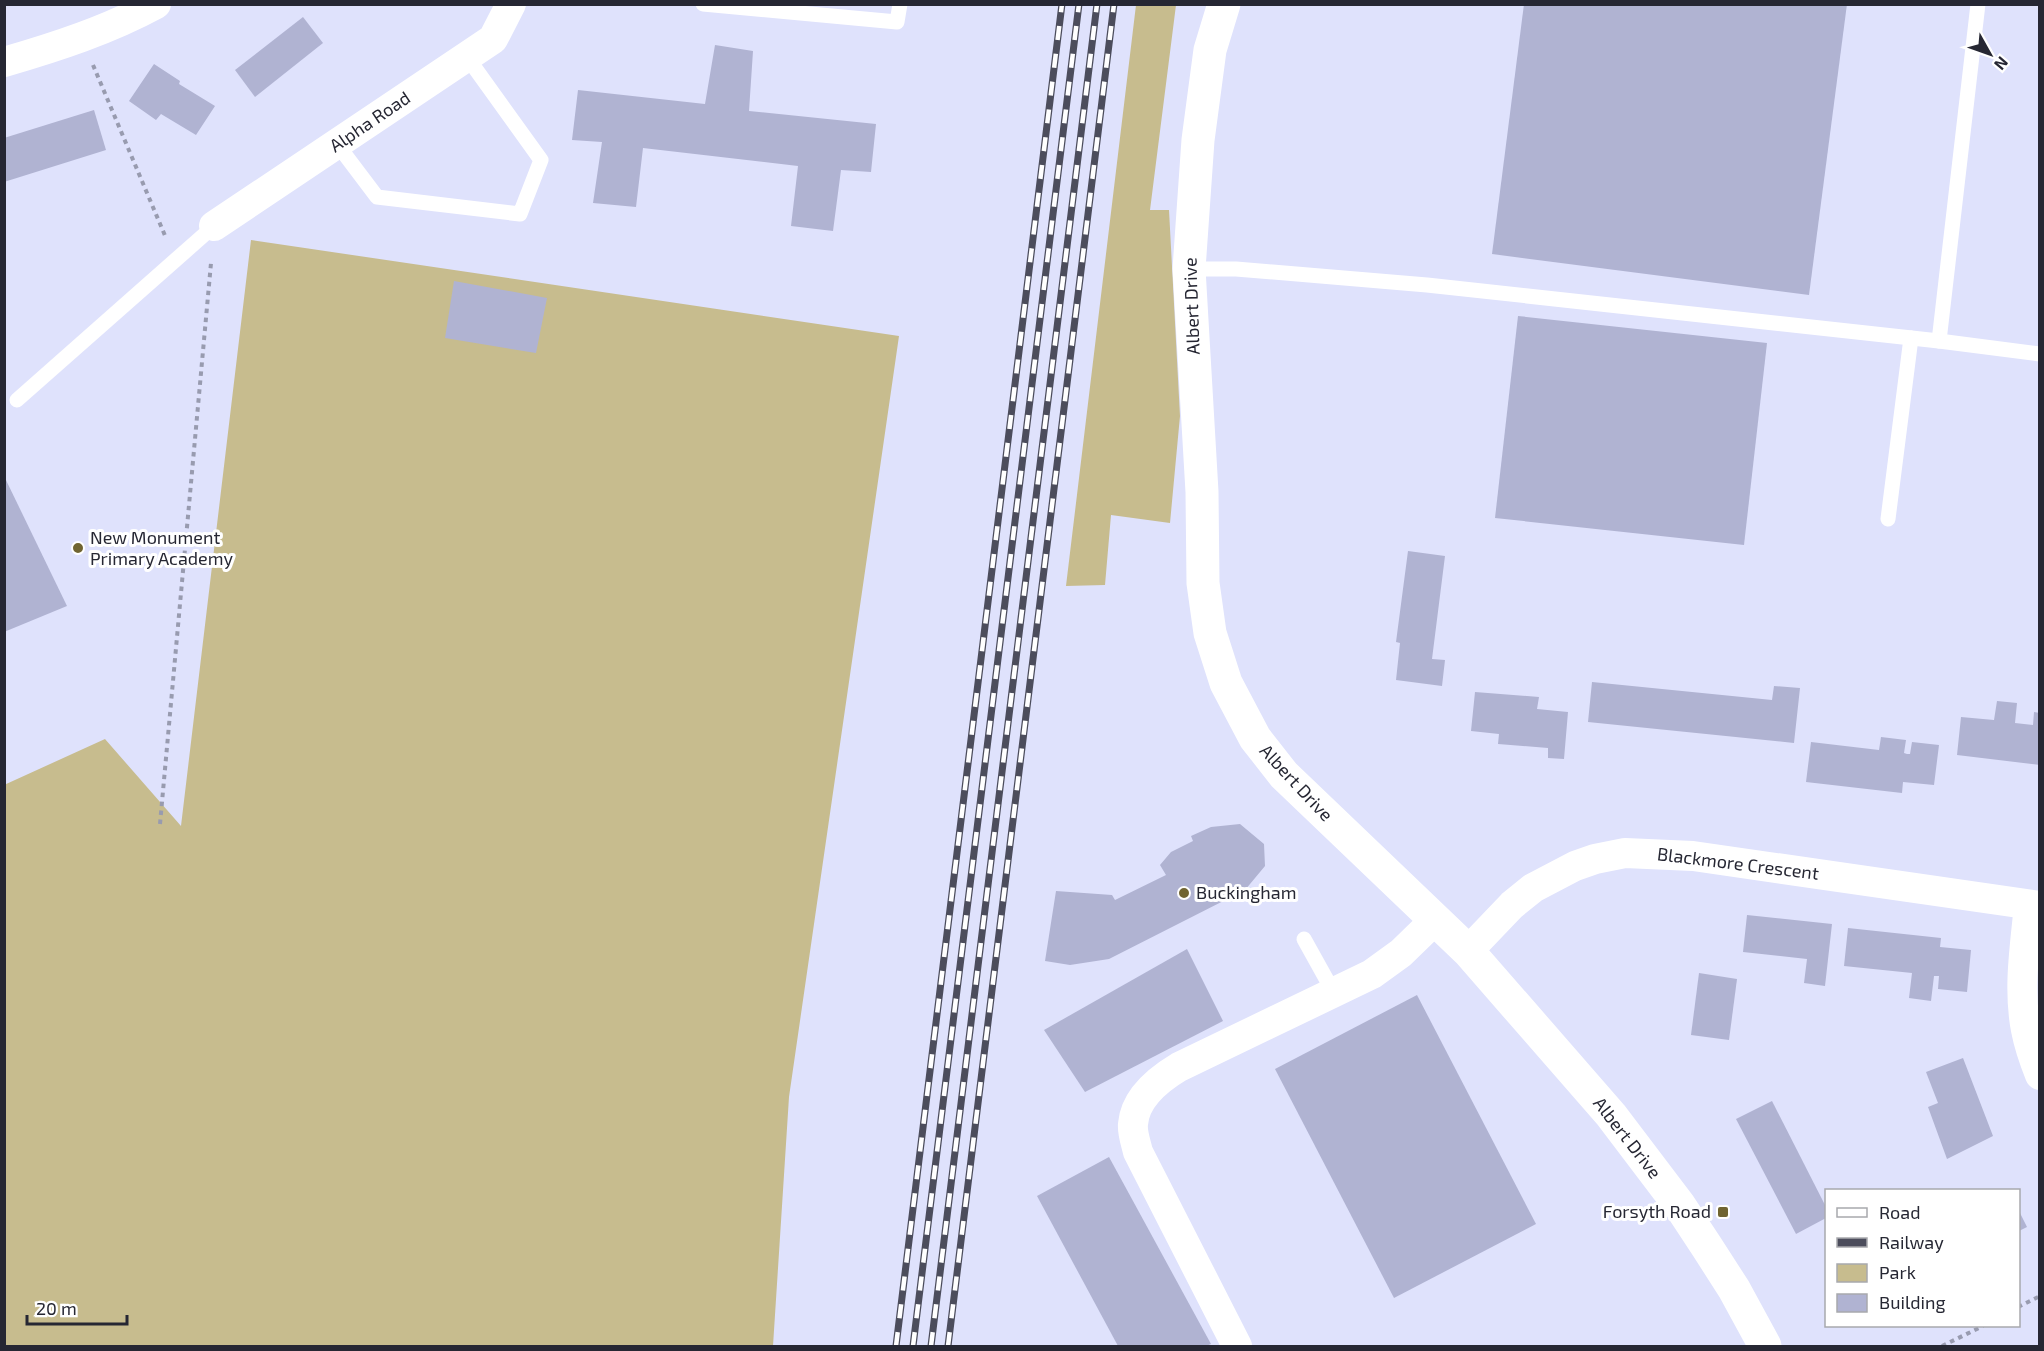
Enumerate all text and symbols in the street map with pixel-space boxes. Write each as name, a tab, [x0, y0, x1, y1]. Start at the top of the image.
north arrow	[1960, 24, 2020, 84]
text: N	[1991, 53, 2013, 74]
street label: Alpha Road	[325, 86, 414, 156]
street label: Albert Drive	[1178, 257, 1204, 355]
place label: New Monument Primary Academy	[90, 526, 234, 569]
marker: New Monument Primary Academy	[71, 541, 85, 555]
street label: Albert Drive	[1256, 739, 1338, 825]
street label: Blackmore Crescent	[1656, 842, 1820, 884]
place label: Buckingham	[1196, 881, 1296, 903]
marker: Buckingham	[1177, 886, 1191, 900]
street label: Albert Drive	[1589, 1092, 1666, 1182]
legend	[1825, 1189, 2020, 1327]
place label: Forsyth Road	[1603, 1200, 1711, 1222]
text: Road	[1879, 1201, 1920, 1223]
marker: Forsyth Road	[1716, 1205, 1730, 1219]
text: Railway	[1879, 1231, 1944, 1253]
text: Park	[1879, 1261, 1916, 1283]
scale bar	[27, 1288, 128, 1326]
text: Building	[1879, 1291, 1946, 1313]
text: 20 m	[36, 1297, 77, 1319]

